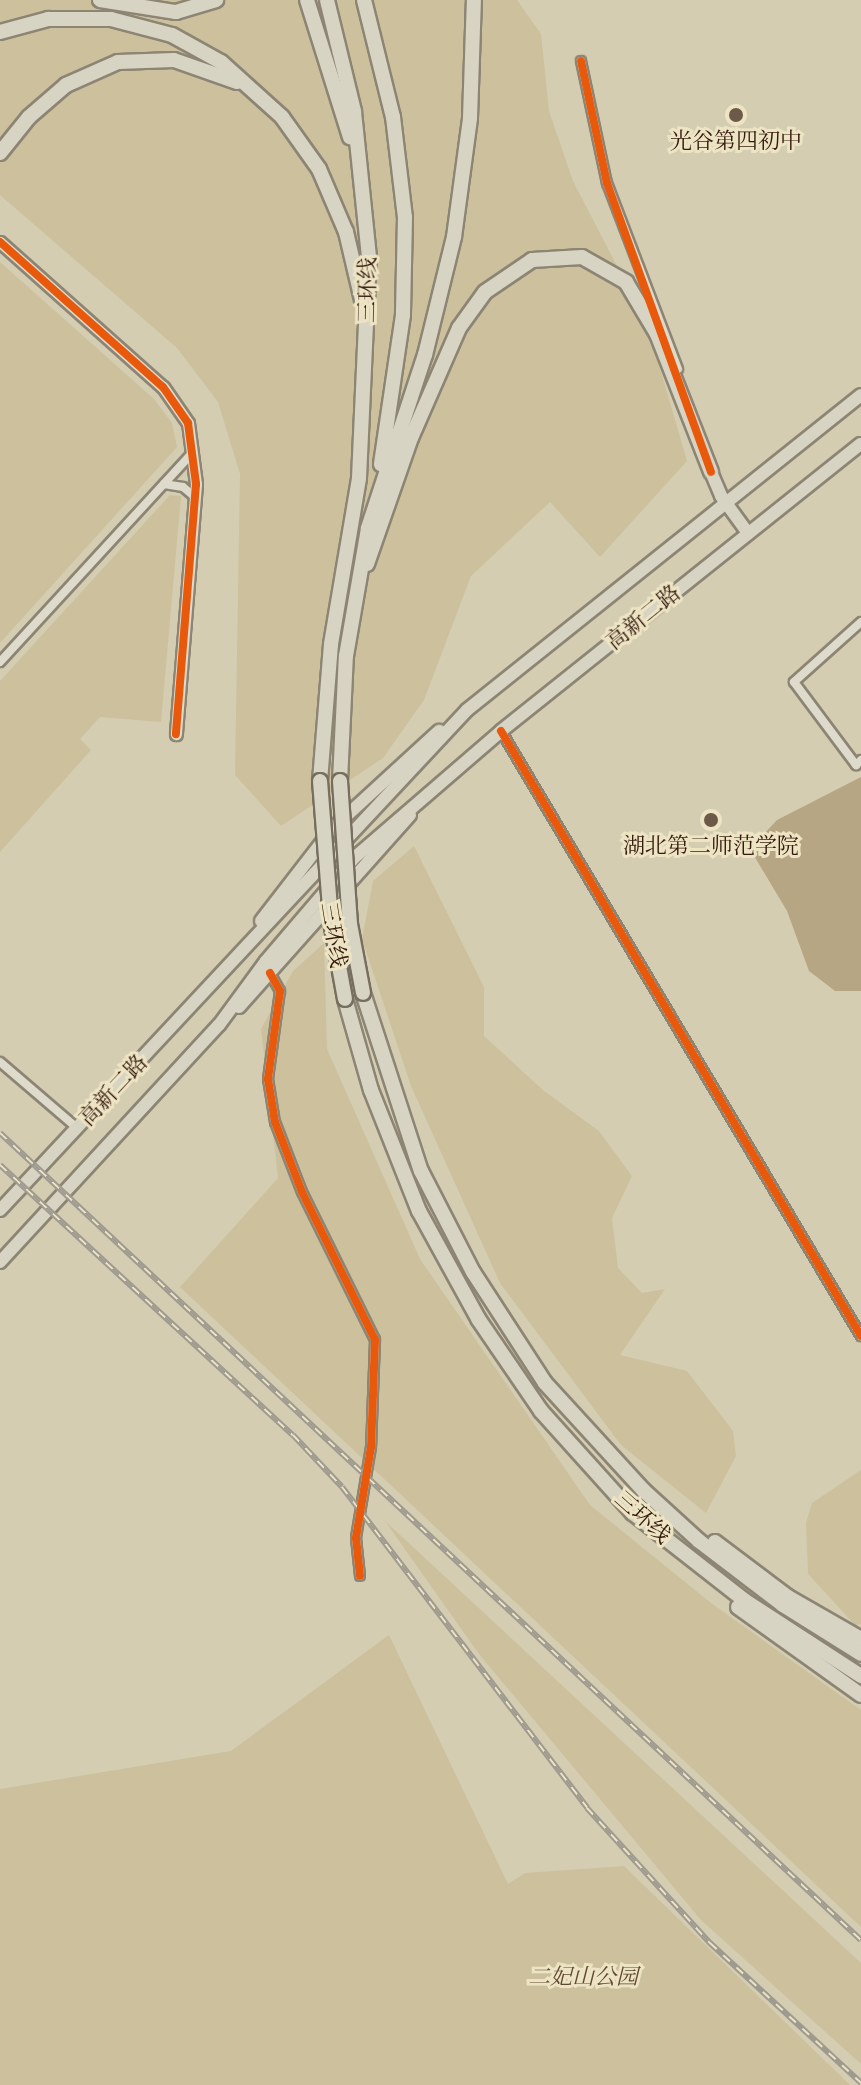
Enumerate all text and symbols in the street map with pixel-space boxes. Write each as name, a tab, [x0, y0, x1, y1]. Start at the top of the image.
marker: 光谷第四初中	[727, 106, 745, 124]
place label: 光谷第四初中	[670, 128, 802, 154]
street label: 三环线	[353, 257, 381, 323]
street label: 高新二路	[600, 579, 686, 655]
marker: 湖北第二师范学院	[702, 811, 720, 829]
place label: 湖北第二师范学院	[623, 833, 799, 859]
street label: 三环线	[316, 900, 352, 970]
street label: 高新二路	[73, 1049, 153, 1131]
street label: 三环线	[610, 1485, 676, 1549]
park label: 二妃山公园	[528, 1964, 638, 1990]

